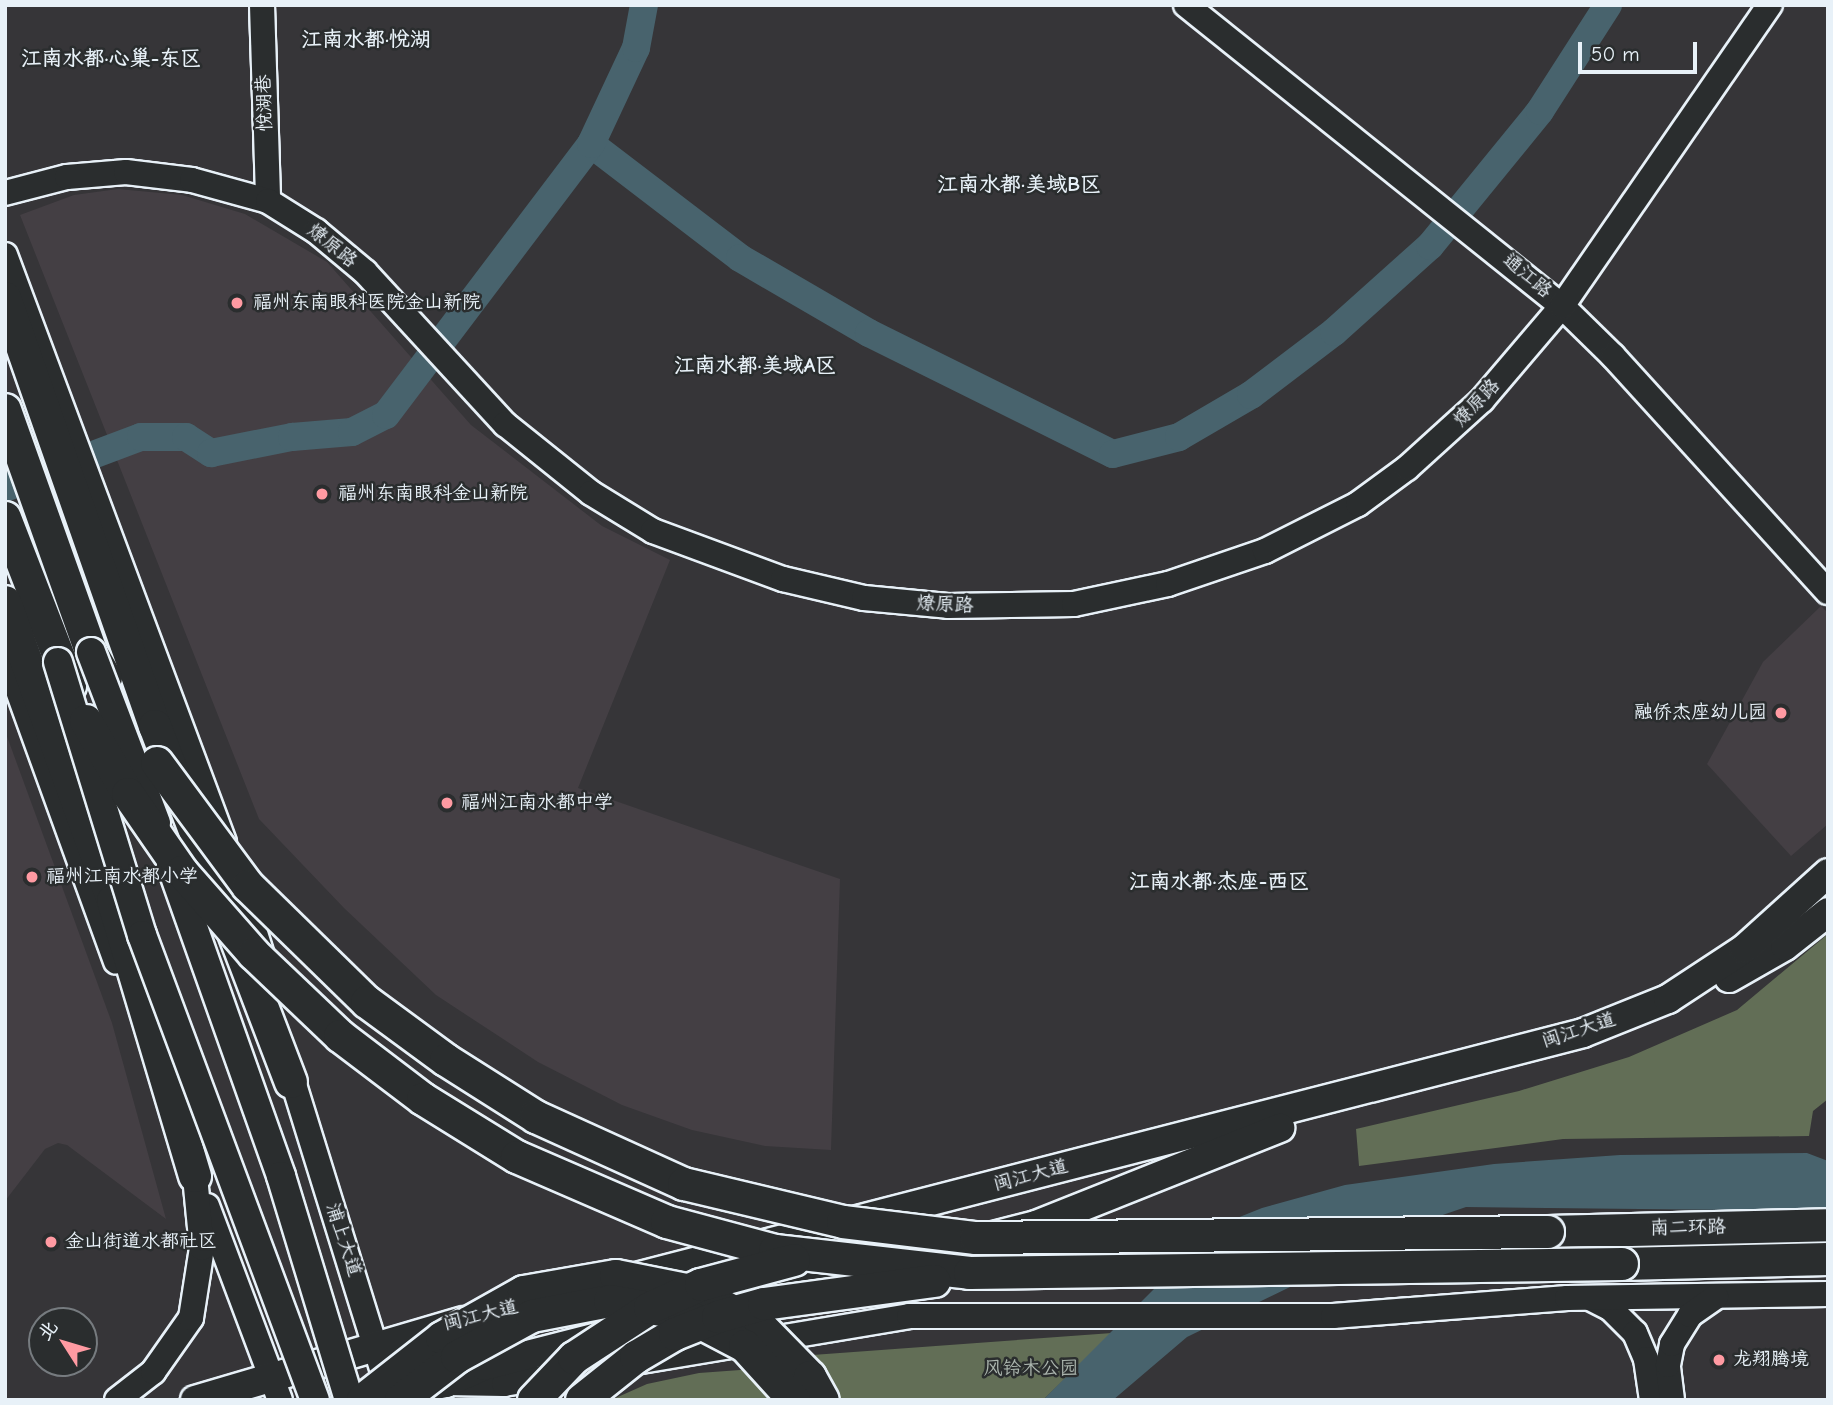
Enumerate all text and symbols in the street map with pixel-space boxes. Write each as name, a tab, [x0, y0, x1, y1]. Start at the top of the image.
district label: 江南水都·悦湖	[301, 26, 431, 52]
scale bar	[1581, 28, 1700, 72]
text: 50 m	[1591, 42, 1640, 66]
district label: 江南水都·心巢-东区	[21, 45, 201, 71]
street label: 悦湖巷	[253, 74, 277, 132]
district label: 江南水都·美域B区	[937, 171, 1101, 197]
street label: 燎原路	[303, 219, 361, 273]
street label: 通江路	[1498, 249, 1556, 303]
place label: 福州东南眼科医院金山新院	[253, 292, 481, 314]
marker: 福州东南眼科医院金山新院	[227, 293, 247, 313]
district label: 江南水都·美域A区	[674, 352, 836, 378]
street label: 燎原路	[1449, 375, 1505, 431]
place label: 福州东南眼科金山新院	[338, 483, 528, 505]
marker: 福州东南眼科金山新院	[312, 484, 332, 504]
street label: 燎原路	[916, 592, 974, 618]
place label: 融侨杰座幼儿园	[1634, 702, 1767, 724]
marker: 融侨杰座幼儿园	[1773, 705, 1789, 721]
place label: 福州江南水都中学	[461, 792, 613, 814]
marker: 福州江南水都中学	[439, 795, 455, 811]
place label: 福州江南水都小学	[46, 866, 198, 888]
district label: 江南水都·杰座-西区	[1129, 868, 1309, 894]
marker: 福州江南水都小学	[24, 869, 40, 885]
street label: 闽江大道	[1539, 1008, 1619, 1054]
street label: 闽江大道	[991, 1155, 1071, 1197]
street label: 浦上大道	[320, 1200, 366, 1280]
street label: 南二环路	[1650, 1216, 1726, 1240]
place label: 金山街道水都社区	[65, 1231, 217, 1253]
marker: 金山街道水都社区	[43, 1234, 59, 1250]
street label: 闽江大道	[441, 1296, 521, 1336]
north arrow	[28, 1307, 98, 1377]
text: 北	[33, 1316, 62, 1345]
place label: 龙翔腾境	[1733, 1349, 1809, 1371]
marker: 龙翔腾境	[1711, 1352, 1727, 1368]
park label: 风铃木公园	[984, 1358, 1078, 1380]

